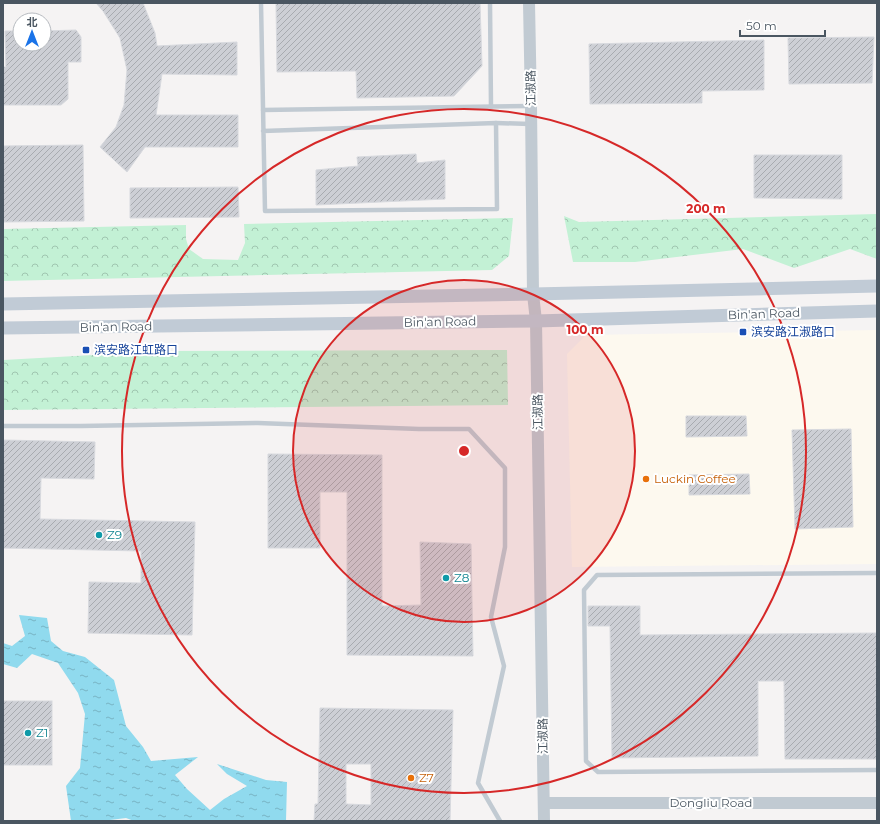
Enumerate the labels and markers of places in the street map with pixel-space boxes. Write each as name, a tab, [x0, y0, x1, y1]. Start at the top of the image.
place label: 滨安路江淑路口	[751, 324, 835, 339]
marker: 滨安路江淑路口	[738, 327, 748, 337]
place label: 滨安路江虹路口	[94, 342, 178, 357]
marker: 滨安路江虹路口	[81, 345, 91, 355]
centre of rings	[457, 444, 471, 458]
place label: Luckin Coffee	[654, 471, 736, 486]
marker: Luckin Coffee	[641, 474, 651, 484]
place label: Z9	[107, 527, 122, 542]
marker: Z9	[94, 530, 104, 540]
place label: Z8	[454, 570, 470, 585]
marker: Z8	[441, 573, 451, 583]
place label: Z1	[36, 725, 48, 740]
marker: Z1	[23, 728, 33, 738]
place label: Z7	[419, 770, 434, 785]
marker: Z7	[406, 773, 416, 783]

